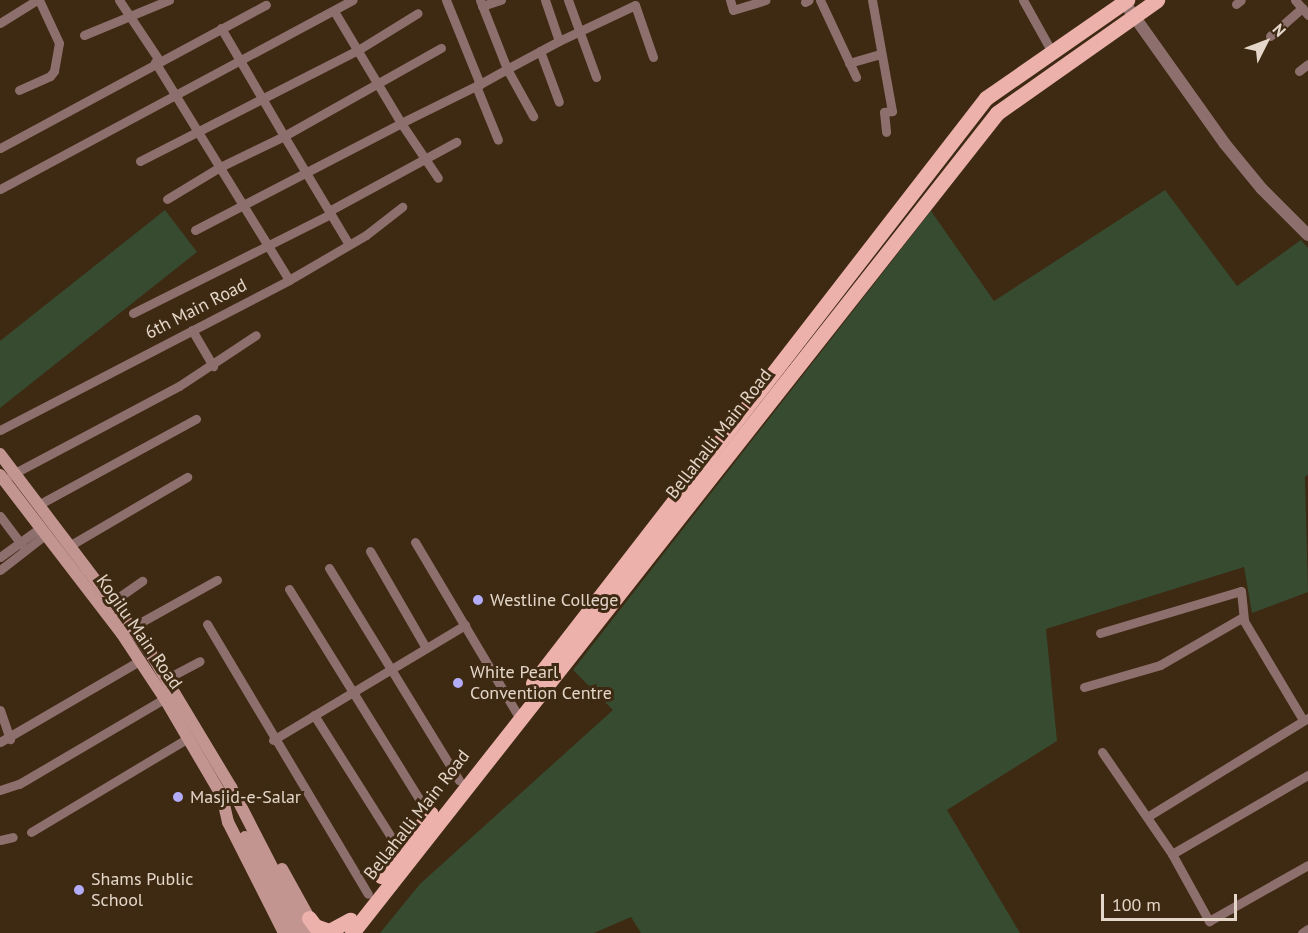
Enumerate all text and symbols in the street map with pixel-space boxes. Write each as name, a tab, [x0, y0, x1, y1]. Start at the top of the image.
north arrow	[1236, 12, 1296, 72]
text: N	[1268, 19, 1290, 41]
street label: 6th Main Road	[142, 274, 250, 344]
street label: Bellahalli Main Road	[662, 365, 776, 503]
street label: Kogilu Main Road	[92, 571, 186, 693]
place label: Westline College	[490, 589, 618, 611]
marker: Westline College	[471, 593, 485, 607]
place label: White Pearl Convention Centre	[470, 662, 612, 704]
marker: White Pearl Convention Centre	[451, 676, 465, 690]
street label: Bellahalli Main Road	[360, 746, 474, 884]
place label: Masjid-e-Salar	[190, 786, 301, 808]
marker: Masjid-e-Salar	[171, 790, 185, 804]
place label: Shams Public School	[91, 869, 193, 912]
scale bar	[1104, 882, 1240, 920]
marker: Shams Public School	[72, 883, 86, 897]
text: 100 m	[1112, 893, 1161, 916]

